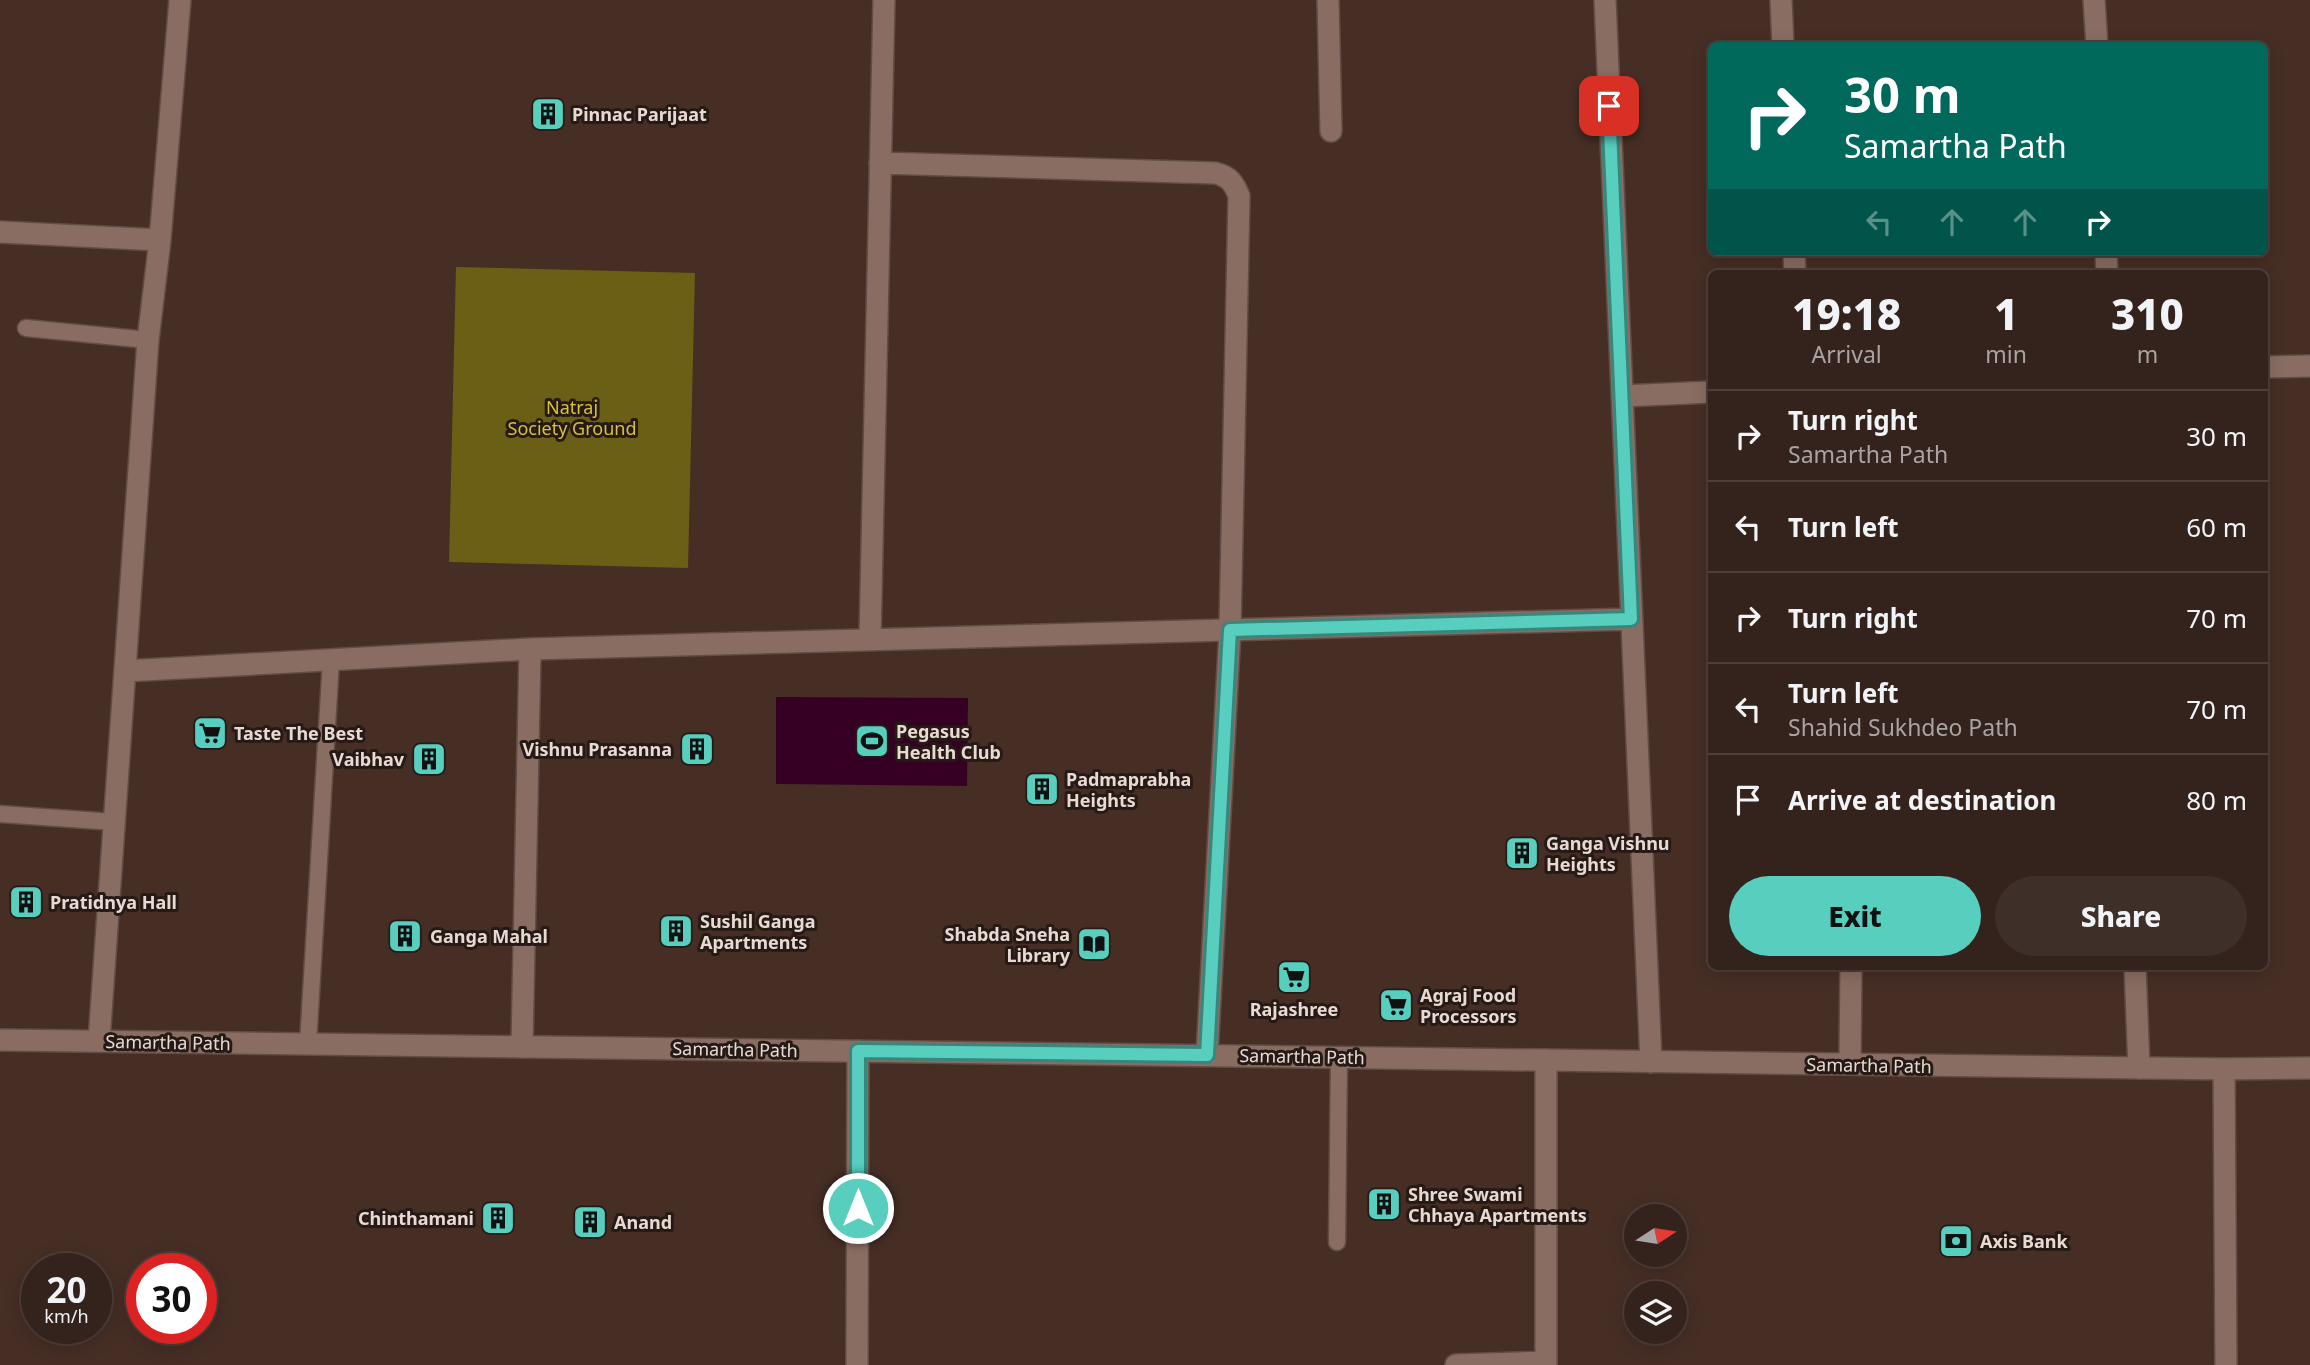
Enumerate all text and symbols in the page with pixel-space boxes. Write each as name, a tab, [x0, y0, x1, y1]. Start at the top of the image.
text: 30 m	[1844, 61, 1961, 127]
icon: right	[1729, 70, 1820, 161]
pin	[1579, 76, 1639, 136]
icon: arrive	[1590, 87, 1628, 125]
building icon: Pinnac Parijaat	[529, 95, 567, 133]
place label: Pinnac Parijaat	[572, 102, 707, 126]
text: Samartha Path	[1844, 124, 2067, 167]
icon: left	[1860, 203, 1898, 241]
icon: ahead	[1933, 203, 1971, 241]
icon: ahead	[2006, 203, 2044, 241]
icon: right	[2079, 203, 2117, 241]
text: 19:18	[1792, 285, 1901, 342]
text: 1	[1994, 285, 2018, 342]
text: 310	[2111, 285, 2184, 342]
text: Arrival	[1812, 338, 1882, 370]
text: min	[1985, 338, 2027, 370]
text: m	[2137, 338, 2158, 370]
park label: Natraj Society Ground	[508, 395, 636, 440]
text: Turn right	[1788, 402, 1918, 438]
icon: right	[1729, 417, 1767, 455]
text: 30 m	[2186, 418, 2247, 454]
text: Samartha Path	[1788, 438, 1948, 470]
icon: left	[1729, 508, 1767, 546]
text: Turn left	[1788, 509, 1899, 545]
text: 60 m	[2186, 509, 2247, 545]
icon: right	[1729, 599, 1767, 637]
text: Turn right	[1788, 600, 1918, 636]
text: 70 m	[2186, 600, 2247, 636]
text: Turn left	[1788, 675, 1899, 711]
icon: left	[1729, 690, 1767, 728]
text: 70 m	[2186, 691, 2247, 727]
text: Shahid Sukhdeo Path	[1788, 711, 2018, 743]
supermarket icon: Taste The Best	[191, 714, 229, 752]
place label: Pegasus Health Club	[896, 719, 1001, 764]
place label: Taste The Best	[234, 721, 363, 745]
sports icon: Pegasus Health Club	[853, 722, 891, 760]
building icon: Vishnu Prasanna	[678, 730, 716, 768]
place label: Vishnu Prasanna	[522, 737, 672, 761]
building icon: Vaibhav	[410, 740, 448, 778]
place label: Vaibhav	[332, 747, 405, 771]
place label: Padmaprabha Heights	[1066, 767, 1191, 812]
building icon: Padmaprabha Heights	[1023, 770, 1061, 808]
icon: arrive	[1729, 781, 1767, 819]
text: Arrive at destination	[1788, 782, 2057, 818]
text: 80 m	[2186, 782, 2247, 818]
place label: Ganga Vishnu Heights	[1546, 831, 1670, 876]
building icon: Ganga Vishnu Heights	[1503, 834, 1541, 872]
button: Exit	[1729, 876, 1981, 956]
button: Share	[1995, 876, 2247, 956]
building icon: Pratidnya Hall	[7, 883, 45, 921]
place label: Pratidnya Hall	[50, 890, 177, 914]
place label: Sushil Ganga Apartments	[700, 909, 815, 954]
building icon: Sushil Ganga Apartments	[657, 912, 695, 950]
building icon: Ganga Mahal	[386, 917, 424, 955]
place label: Shabda Sneha Library	[945, 922, 1071, 967]
place label: Ganga Mahal	[430, 924, 548, 948]
library icon: Shabda Sneha Library	[1075, 925, 1113, 963]
supermarket icon: Rajashree	[1275, 958, 1313, 996]
place label: Agraj Food Processors	[1420, 983, 1517, 1028]
supermarket icon: Agraj Food Processors	[1377, 986, 1415, 1024]
place label: Rajashree	[1250, 997, 1338, 1021]
street label: Samartha Path	[105, 1029, 231, 1055]
street label: Samartha Path	[672, 1036, 798, 1062]
street label: Samartha Path	[1239, 1043, 1365, 1069]
street label: Samartha Path	[1806, 1052, 1932, 1078]
position arrow	[821, 1171, 895, 1245]
place label: Shree Swami Chhaya Apartments	[1408, 1182, 1587, 1227]
building icon: Shree Swami Chhaya Apartments	[1365, 1185, 1403, 1223]
building icon: Chinthamani	[479, 1199, 517, 1237]
building icon: Anand	[571, 1203, 609, 1241]
north arrow	[1624, 1204, 1687, 1267]
map controls	[1624, 1204, 1687, 1344]
place label: Chinthamani	[358, 1206, 474, 1230]
place label: Anand	[614, 1210, 672, 1234]
bank icon: Axis Bank	[1937, 1222, 1975, 1260]
place label: Axis Bank	[1980, 1229, 2068, 1253]
speed limit sign: 30	[126, 1253, 217, 1344]
text: 20	[46, 1266, 87, 1313]
button: layers	[1624, 1281, 1687, 1344]
text: km/h	[44, 1304, 89, 1328]

